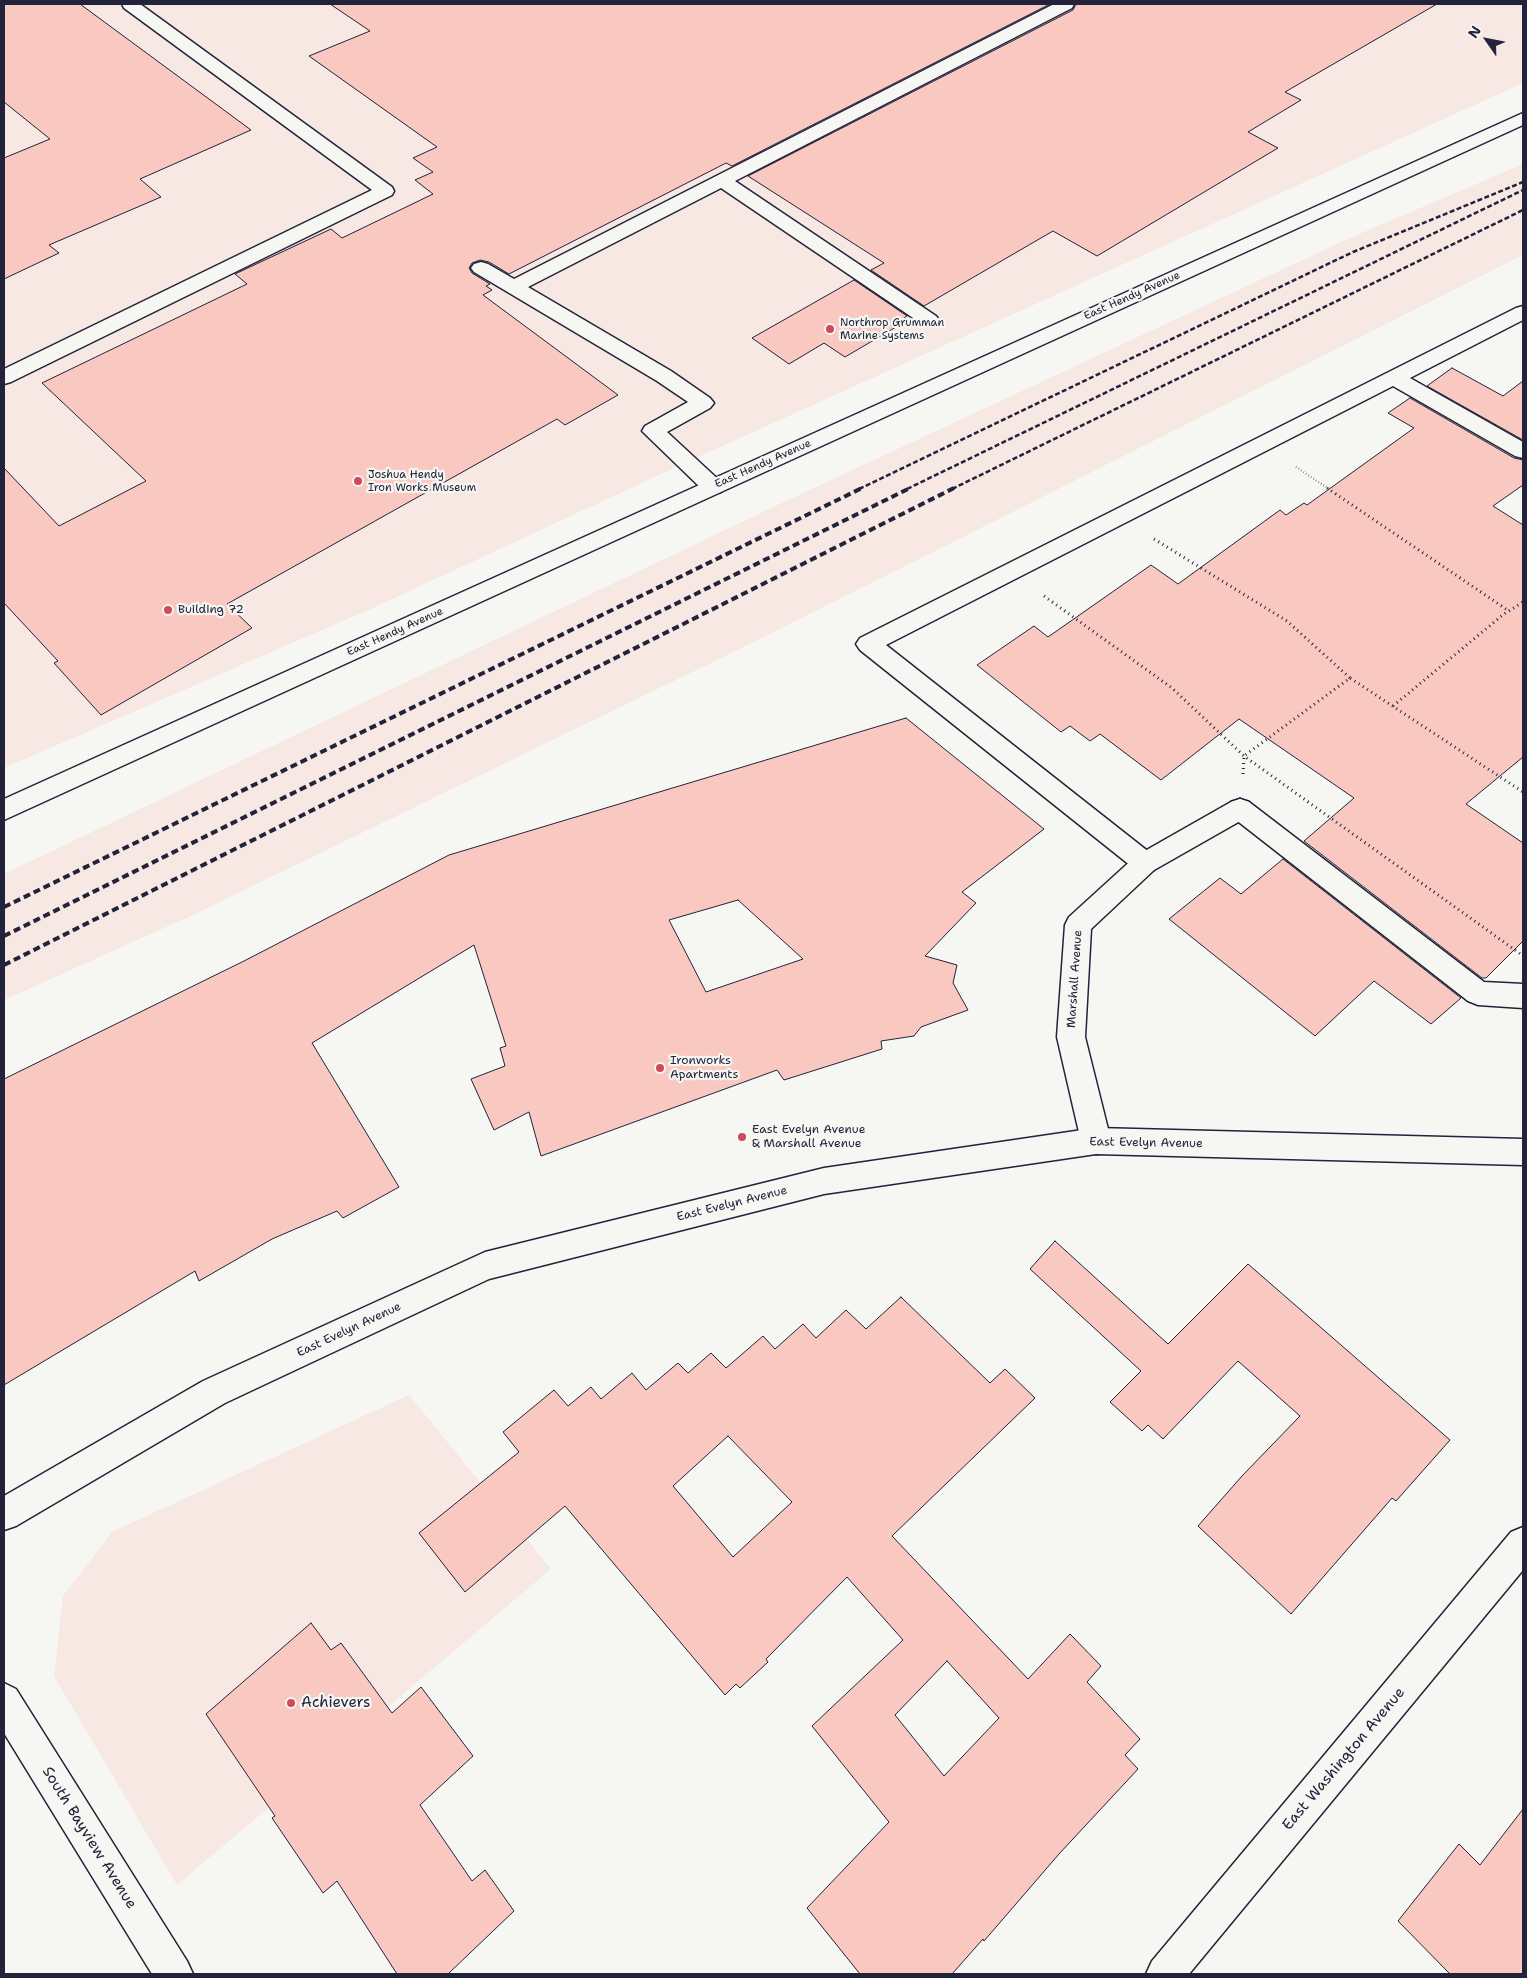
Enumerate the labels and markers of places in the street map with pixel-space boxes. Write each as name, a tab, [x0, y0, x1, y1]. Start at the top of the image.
place label: Northrop Grumman Marine Systems	[840, 316, 944, 342]
marker: Northrop Grumman Marine Systems	[824, 323, 836, 335]
place label: Joshua Hendy Iron Works Museum	[368, 468, 476, 494]
marker: Joshua Hendy Iron Works Museum	[352, 475, 364, 487]
place label: Building 72	[178, 603, 244, 617]
marker: Building 72	[162, 604, 174, 616]
place label: Ironworks Apartments	[670, 1054, 739, 1082]
marker: Ironworks Apartments	[654, 1062, 666, 1074]
place label: East Evelyn Avenue & Marshall Avenue	[752, 1123, 865, 1151]
marker: East Evelyn Avenue & Marshall Avenue	[736, 1131, 748, 1143]
place label: Achievers	[301, 1694, 371, 1712]
marker: Achievers	[285, 1697, 297, 1709]

